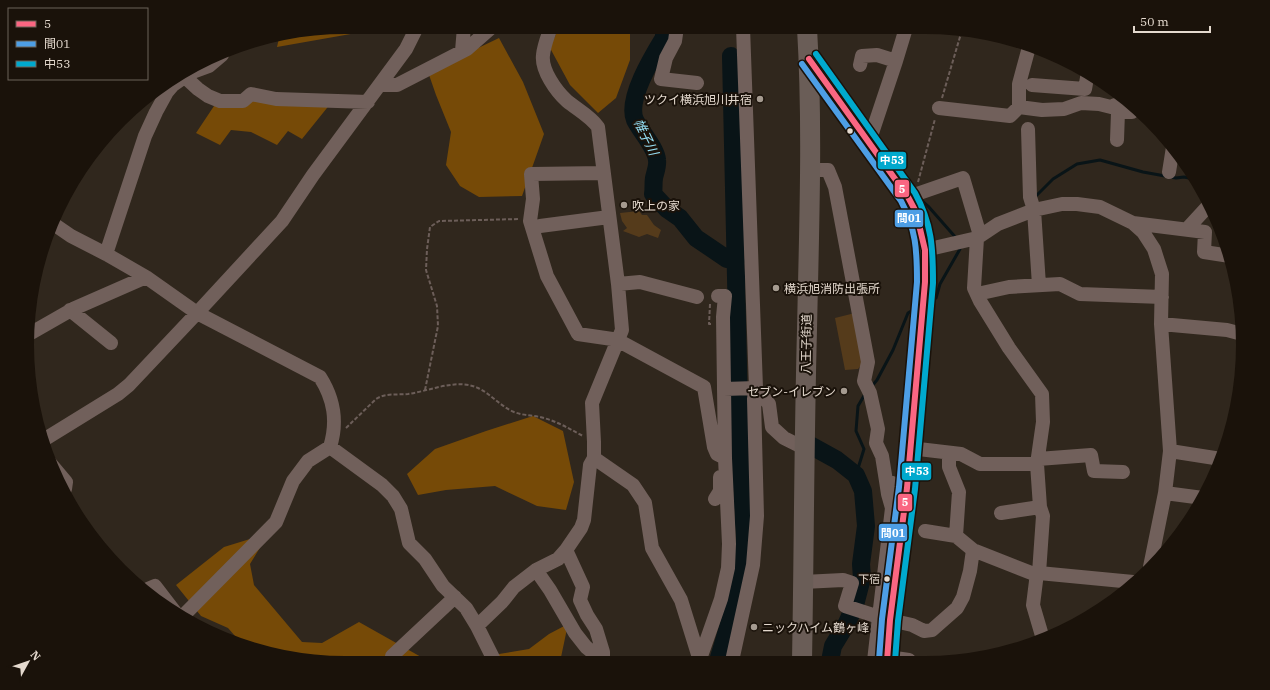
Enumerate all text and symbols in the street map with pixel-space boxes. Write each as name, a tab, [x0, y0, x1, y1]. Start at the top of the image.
legend	[8, 8, 148, 80]
scale bar	[1134, 8, 1210, 34]
text: 50 m	[1140, 14, 1169, 29]
text: 5	[44, 16, 51, 31]
text: 間01	[44, 36, 70, 51]
text: 中53	[44, 56, 70, 71]
place label: ツクイ横浜旭川井宿	[644, 92, 752, 107]
marker: ツクイ横浜旭川井宿	[755, 94, 765, 104]
water label: 帷子川	[630, 116, 663, 160]
unlabelled marker	[845, 126, 855, 136]
line badge: 中53	[877, 151, 907, 170]
text: 中53	[880, 153, 904, 167]
line badge: 5	[894, 179, 910, 198]
text: 5	[899, 182, 905, 196]
place label: 吹上の家	[632, 198, 680, 213]
marker: 吹上の家	[619, 200, 629, 210]
line badge: 間01	[894, 209, 924, 228]
text: 間01	[897, 211, 921, 225]
place label: 横浜旭消防出張所	[784, 281, 880, 296]
marker: 横浜旭消防出張所	[771, 283, 781, 293]
street label: 八王子街道	[798, 314, 814, 374]
place label: セブン-イレブン	[747, 384, 836, 399]
marker: セブン-イレブン	[839, 386, 849, 396]
line badge: 中53	[901, 462, 932, 481]
text: 中53	[905, 464, 929, 478]
line badge: 5	[897, 493, 913, 512]
text: 5	[902, 495, 908, 509]
line badge: 間01	[878, 523, 908, 542]
text: 間01	[881, 526, 905, 540]
place label: 下宿	[858, 572, 880, 586]
marker: 下宿	[882, 574, 892, 584]
place label: ニックハイム鶴ヶ峰	[762, 620, 869, 635]
marker: ニックハイム鶴ヶ峰	[749, 622, 759, 632]
north arrow	[8, 642, 48, 682]
text: N	[28, 648, 44, 664]

